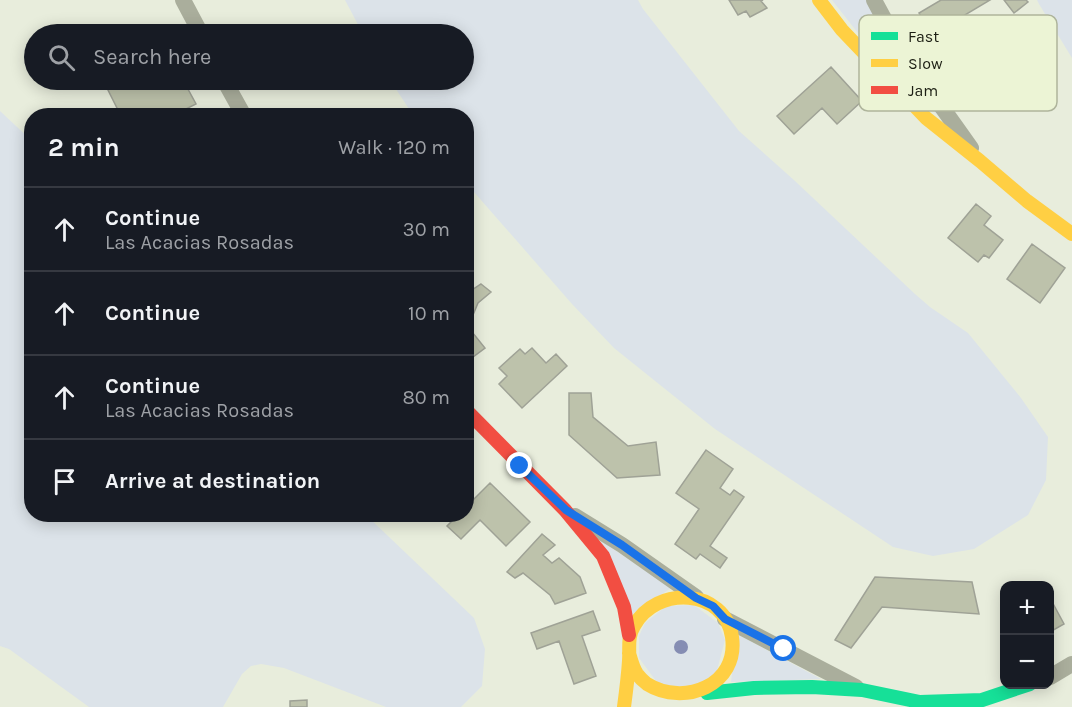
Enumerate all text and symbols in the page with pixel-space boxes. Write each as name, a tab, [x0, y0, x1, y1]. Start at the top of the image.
legend	[859, 15, 1057, 111]
search box	[24, 24, 474, 90]
text: Fast	[908, 27, 939, 46]
icon: search	[45, 41, 78, 74]
text: Search here	[93, 44, 211, 70]
text: Slow	[908, 54, 943, 73]
text: Jam	[908, 81, 938, 100]
text: 2 min	[48, 132, 120, 163]
text: Walk · 120 m	[338, 136, 450, 159]
text: Continue	[105, 205, 200, 231]
icon: ahead	[48, 213, 81, 246]
text: 30 m	[403, 218, 450, 241]
text: Las Acacias Rosadas	[105, 231, 294, 254]
icon: ahead	[48, 297, 81, 330]
text: Continue	[105, 300, 200, 326]
text: 10 m	[408, 302, 450, 325]
text: Continue	[105, 373, 200, 399]
icon: ahead	[48, 381, 81, 414]
text: 80 m	[402, 386, 450, 409]
text: Las Acacias Rosadas	[105, 399, 294, 422]
route end	[506, 452, 532, 478]
icon: arrive	[48, 465, 81, 498]
text: Arrive at destination	[105, 468, 320, 494]
map controls	[1000, 581, 1054, 689]
button: +	[1000, 581, 1054, 635]
route start	[770, 635, 796, 661]
button: −	[1000, 635, 1054, 689]

